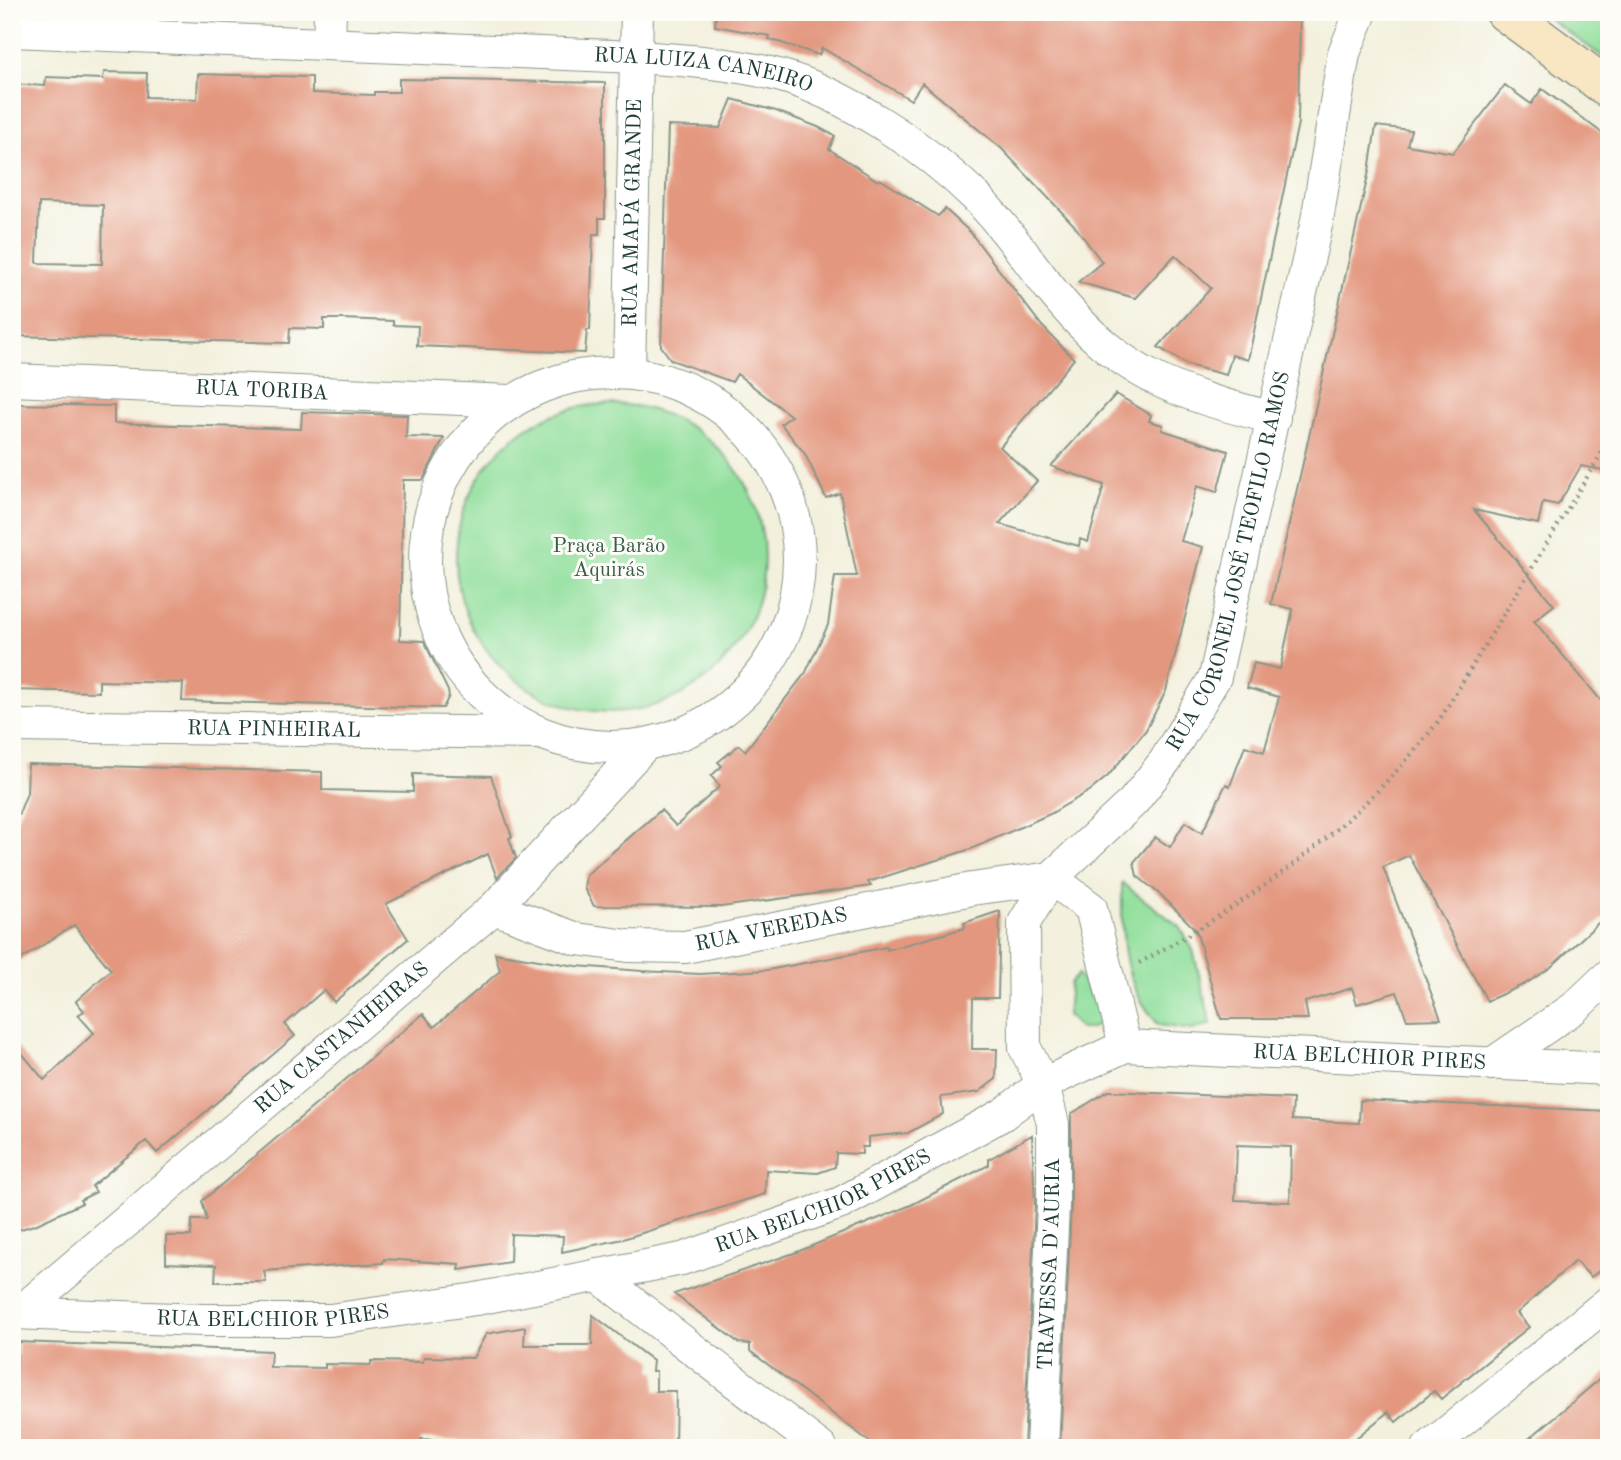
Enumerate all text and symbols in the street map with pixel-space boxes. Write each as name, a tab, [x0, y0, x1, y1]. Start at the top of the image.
street label: RUA LUIZA CANEIRO	[593, 45, 816, 96]
street label: RUA AMAPÁ GRANDE	[618, 99, 646, 327]
street label: RUA CORONEL JOSÉ TEOFILO RAMOS	[1163, 370, 1294, 755]
street label: RUA TORIBA	[195, 377, 329, 404]
park label: Praça Barão Aquirás	[553, 536, 665, 581]
street label: RUA PINHEIRAL	[187, 718, 361, 741]
street label: RUA VEREDAS	[693, 904, 849, 955]
street label: RUA CASTANHEIRAS	[250, 958, 433, 1118]
street label: RUA BELCHIOR PIRES	[1252, 1042, 1486, 1074]
street label: RUA BELCHIOR PIRES	[712, 1146, 934, 1257]
street label: TRAVESSA D'AURIA	[1035, 1158, 1064, 1371]
street label: RUA BELCHIOR PIRES	[156, 1301, 390, 1331]

